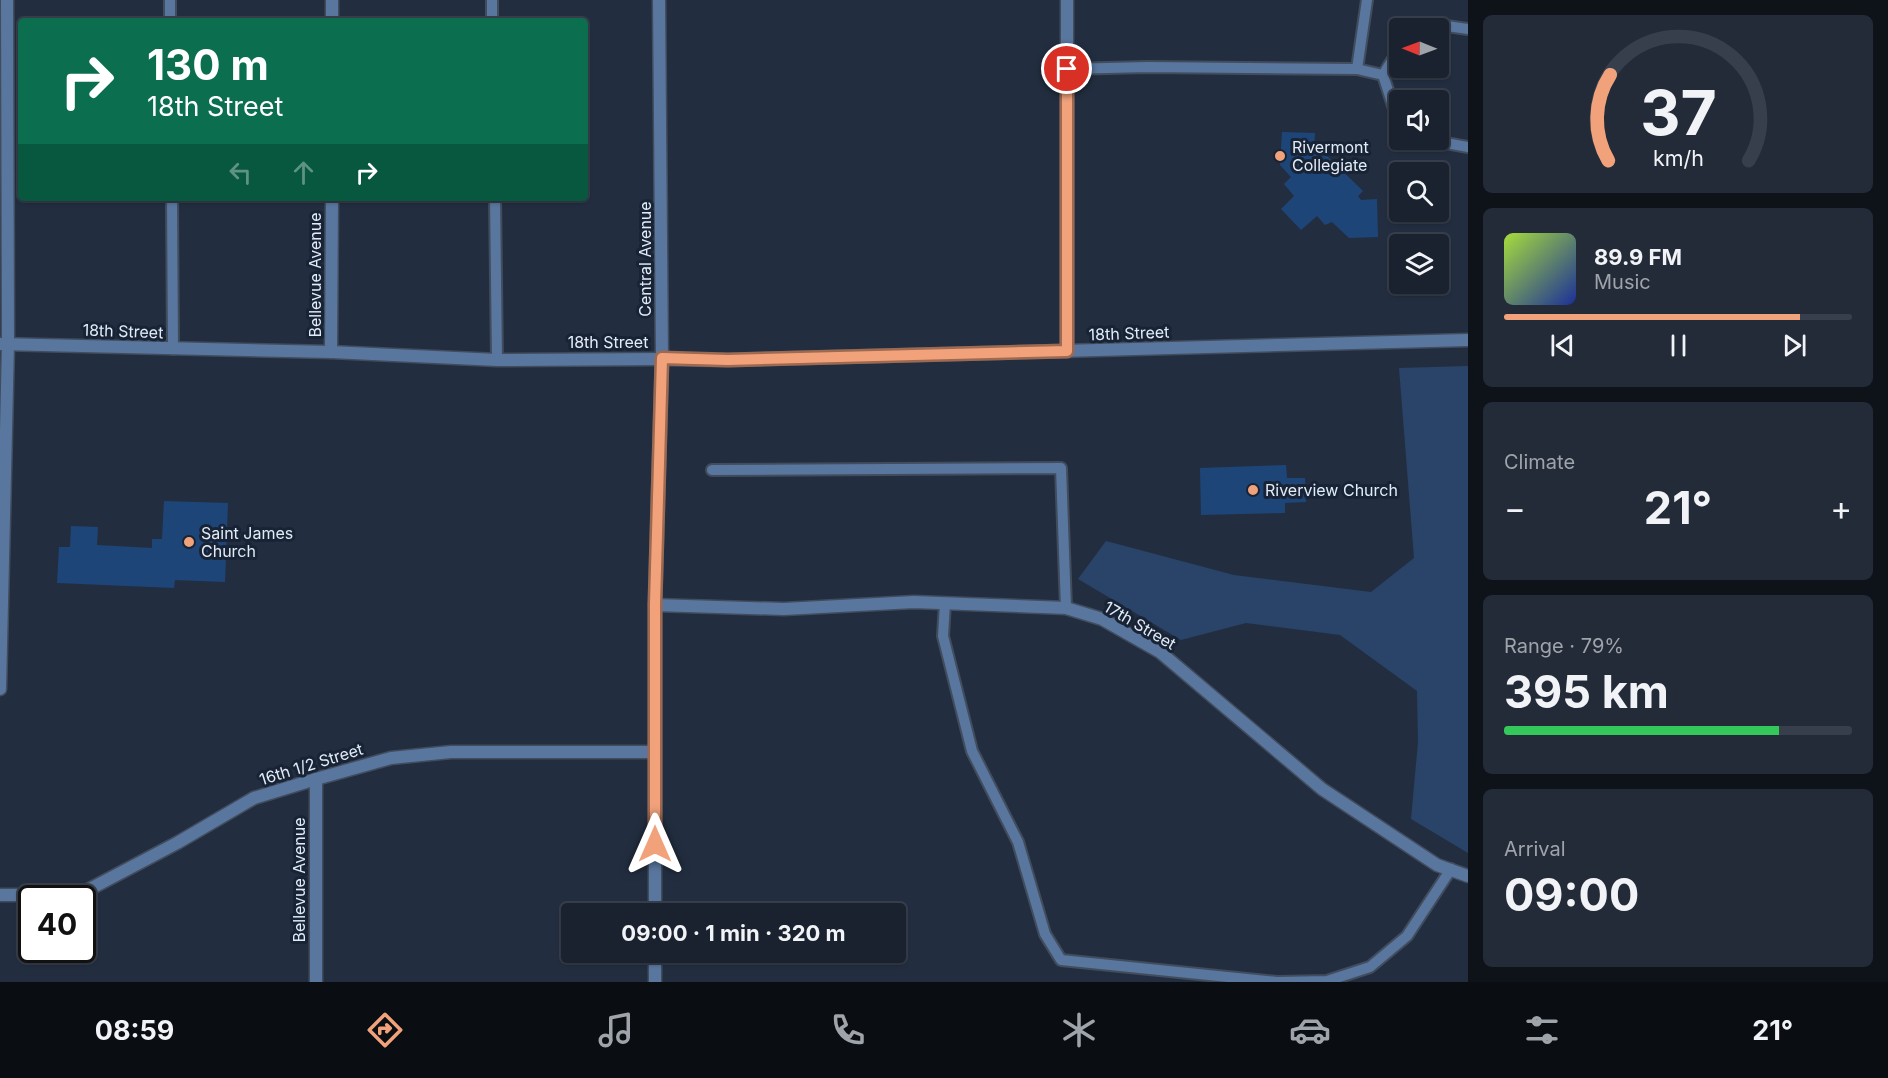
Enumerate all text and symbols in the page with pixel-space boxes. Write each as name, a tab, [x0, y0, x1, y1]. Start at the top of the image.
north arrow	[1389, 18, 1449, 78]
map controls	[1389, 18, 1449, 294]
text: 130 m	[147, 39, 269, 90]
icon: right	[48, 42, 126, 120]
pin	[1041, 43, 1092, 94]
icon: arrive	[1050, 52, 1083, 85]
text: 37	[1640, 75, 1716, 150]
text: 18th Street	[147, 90, 283, 123]
button: sound	[1389, 90, 1449, 150]
place label: Rivermont Collegiate	[1292, 137, 1369, 175]
text: km/h	[1653, 146, 1703, 172]
marker: Rivermont Collegiate	[1273, 149, 1287, 163]
icon: left	[224, 156, 257, 189]
icon: ahead	[287, 156, 320, 189]
icon: right	[350, 156, 383, 189]
button: search	[1389, 162, 1449, 222]
street label: Central Avenue	[635, 201, 655, 317]
street label: Bellevue Avenue	[305, 212, 325, 338]
button: layers	[1389, 234, 1449, 294]
text: 89.9 FM	[1594, 244, 1682, 270]
text: Music	[1594, 270, 1651, 294]
street label: 18th Street	[82, 320, 164, 342]
street label: 18th Street	[1088, 322, 1170, 344]
icon: previous	[1546, 329, 1579, 362]
icon: pause	[1662, 329, 1695, 362]
icon: next	[1778, 329, 1811, 362]
street label: 18th Street	[568, 332, 648, 352]
text: Climate	[1504, 450, 1575, 474]
place label: Riverview Church	[1265, 480, 1398, 500]
text: 21°	[1644, 480, 1712, 535]
marker: Riverview Church	[1246, 483, 1260, 497]
text: −	[1504, 488, 1526, 528]
text: +	[1830, 488, 1852, 528]
place label: Saint James Church	[201, 523, 293, 561]
marker: Saint James Church	[182, 535, 196, 549]
street label: 17th Street	[1100, 596, 1180, 654]
text: Range · 79%	[1504, 634, 1624, 658]
text: 395 km	[1504, 664, 1669, 719]
street label: 16th 1/2 Street	[257, 739, 365, 789]
position arrow	[623, 812, 687, 876]
street label: Bellevue Avenue	[289, 817, 309, 943]
text: Arrival	[1504, 837, 1566, 861]
text: 09:00	[1504, 867, 1639, 922]
speed limit sign: 40	[18, 885, 96, 963]
text: 09:00 · 1 min · 320 m	[621, 920, 846, 946]
icon: directions	[364, 1009, 406, 1051]
icon: music	[595, 1009, 637, 1051]
icon: phone	[827, 1009, 869, 1051]
icon: climate	[1058, 1009, 1100, 1051]
icon: car	[1289, 1009, 1331, 1051]
icon: filters	[1521, 1009, 1563, 1051]
text: 08:59	[95, 1014, 174, 1047]
text: 21°	[1752, 1014, 1793, 1047]

